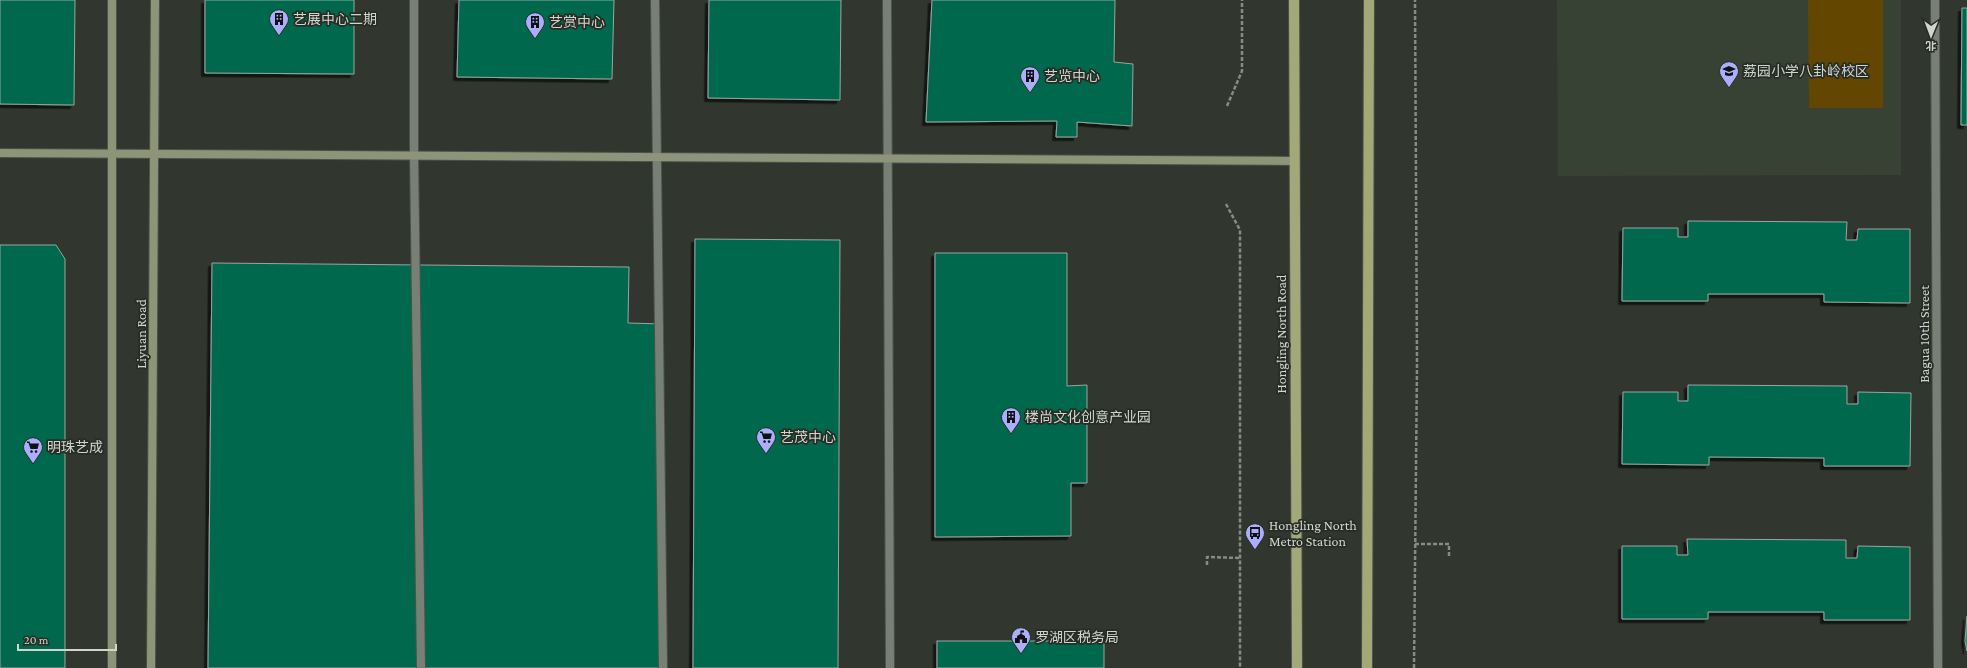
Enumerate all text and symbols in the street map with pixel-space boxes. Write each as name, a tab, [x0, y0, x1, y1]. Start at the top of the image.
building icon: 艺展中心二期	[268, 8, 290, 36]
place label: 艺展中心二期	[293, 11, 377, 27]
building icon: 艺赏中心	[524, 11, 546, 39]
place label: 艺赏中心	[549, 14, 605, 30]
north arrow	[1911, 16, 1951, 56]
text: 北	[1925, 40, 1936, 52]
school or university icon: 荔园小学八卦岭校区	[1718, 60, 1740, 88]
place label: 荔园小学八卦岭校区	[1743, 63, 1869, 79]
building icon: 艺览中心	[1019, 65, 1041, 93]
place label: 艺览中心	[1044, 68, 1100, 84]
street label: Hongling North Road	[1273, 274, 1289, 393]
street label: Bagua 10th Street	[1916, 285, 1932, 383]
street label: Liyuan Road	[133, 299, 149, 369]
building icon: 楼尚文化创意产业园	[1000, 406, 1022, 434]
place label: 楼尚文化创意产业园	[1025, 409, 1151, 425]
supermarket icon: 艺茂中心	[755, 426, 777, 454]
place label: 艺茂中心	[780, 429, 836, 445]
supermarket icon: 明珠艺成	[22, 436, 44, 464]
place label: 明珠艺成	[47, 439, 103, 455]
place label: Hongling North Metro Station	[1269, 517, 1357, 549]
bus stop icon: Hongling North Metro Station	[1244, 522, 1266, 550]
scale bar	[18, 626, 116, 652]
public building icon: 罗湖区税务局	[1010, 626, 1032, 654]
place label: 罗湖区税务局	[1035, 629, 1119, 645]
text: 20 m	[24, 633, 49, 647]

